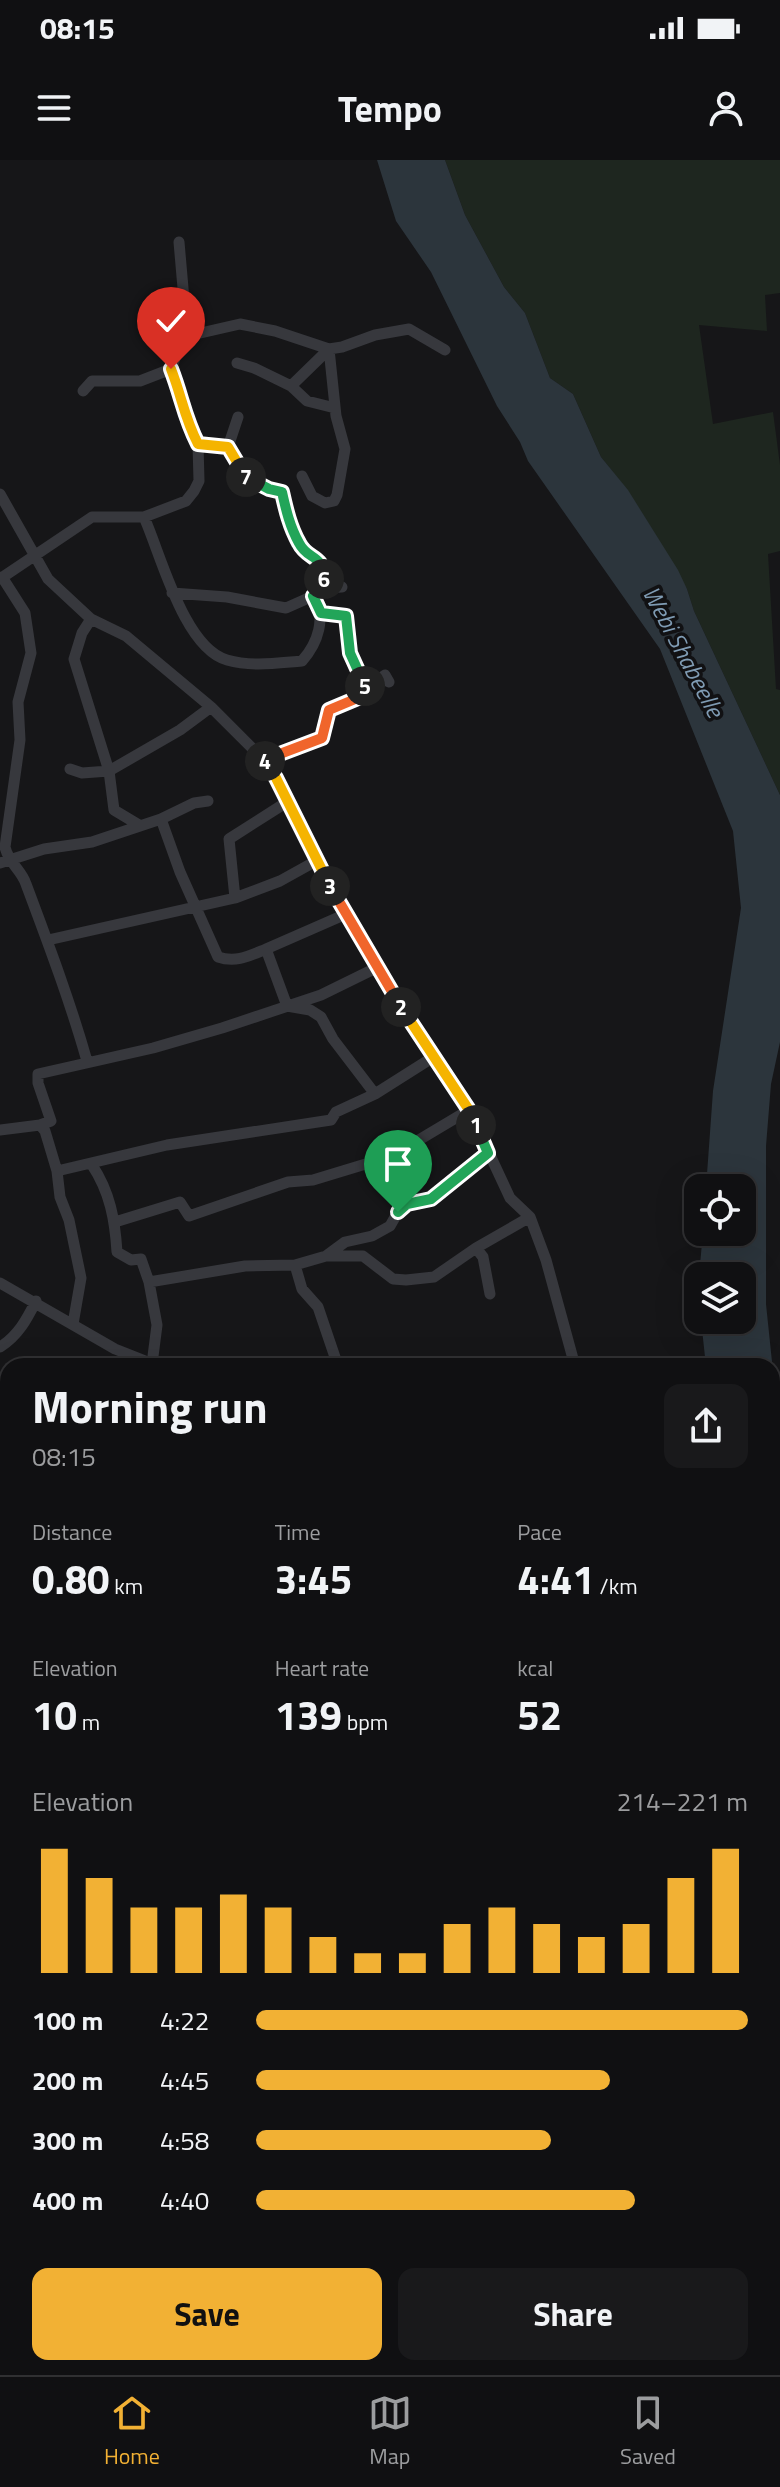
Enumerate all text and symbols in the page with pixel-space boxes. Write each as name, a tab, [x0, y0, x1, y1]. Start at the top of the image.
text: 08:15	[40, 5, 115, 51]
text: Tempo	[338, 81, 442, 136]
icon: menu	[32, 86, 76, 130]
icon: person	[704, 86, 748, 130]
pin	[137, 287, 205, 369]
icon: check	[149, 299, 193, 343]
pin: 7	[226, 457, 266, 497]
text: 7	[240, 460, 252, 494]
pin: 6	[304, 559, 344, 599]
text: 6	[318, 562, 330, 596]
water label: Webi Shabeelle	[634, 579, 735, 725]
pin: 5	[345, 666, 385, 706]
text: 5	[359, 669, 371, 703]
pin: 4	[245, 741, 285, 781]
text: 4	[259, 744, 271, 778]
pin: 3	[310, 866, 350, 906]
text: 3	[324, 869, 336, 903]
pin: 2	[381, 987, 421, 1027]
text: 2	[395, 990, 407, 1024]
pin: 1	[456, 1105, 496, 1145]
text: 1	[470, 1108, 482, 1142]
pin	[364, 1130, 432, 1212]
icon: arrive	[376, 1142, 420, 1186]
map controls	[684, 1174, 756, 1334]
button: locate	[684, 1174, 756, 1246]
button: layers	[684, 1262, 756, 1334]
text: Morning run	[32, 1373, 268, 1440]
button: share	[664, 1384, 748, 1468]
text: 08:15	[32, 1437, 96, 1476]
text: Distance	[32, 1515, 112, 1549]
text: Time	[275, 1515, 321, 1549]
text: Pace	[517, 1515, 562, 1549]
text: 0.80	[32, 1549, 109, 1610]
text: 3:45	[275, 1549, 352, 1610]
text: 4:41	[517, 1549, 595, 1610]
text: km	[109, 1569, 143, 1603]
text: /km	[595, 1569, 638, 1603]
text: Elevation	[32, 1651, 118, 1685]
text: Heart rate	[275, 1651, 369, 1685]
text: kcal	[517, 1651, 553, 1685]
text: 10	[32, 1685, 77, 1746]
text: 139	[275, 1685, 342, 1746]
text: 52	[517, 1685, 562, 1746]
text: m	[77, 1705, 100, 1739]
text: bpm	[342, 1705, 388, 1739]
text: Elevation	[32, 1782, 133, 1821]
text: 214–221 m	[617, 1782, 748, 1821]
text: 100 m	[32, 2001, 103, 2040]
text: 4:22	[160, 2001, 209, 2040]
text: 200 m	[32, 2061, 103, 2100]
text: 4:45	[160, 2061, 209, 2100]
text: 300 m	[32, 2121, 103, 2160]
text: 4:58	[160, 2121, 209, 2160]
text: 400 m	[32, 2181, 103, 2220]
text: 4:40	[160, 2181, 209, 2220]
button: Save	[32, 2268, 382, 2360]
button: Share	[398, 2268, 748, 2360]
tab: Home	[104, 2391, 160, 2473]
tab: Map	[368, 2391, 412, 2473]
tab: Saved	[620, 2391, 676, 2473]

